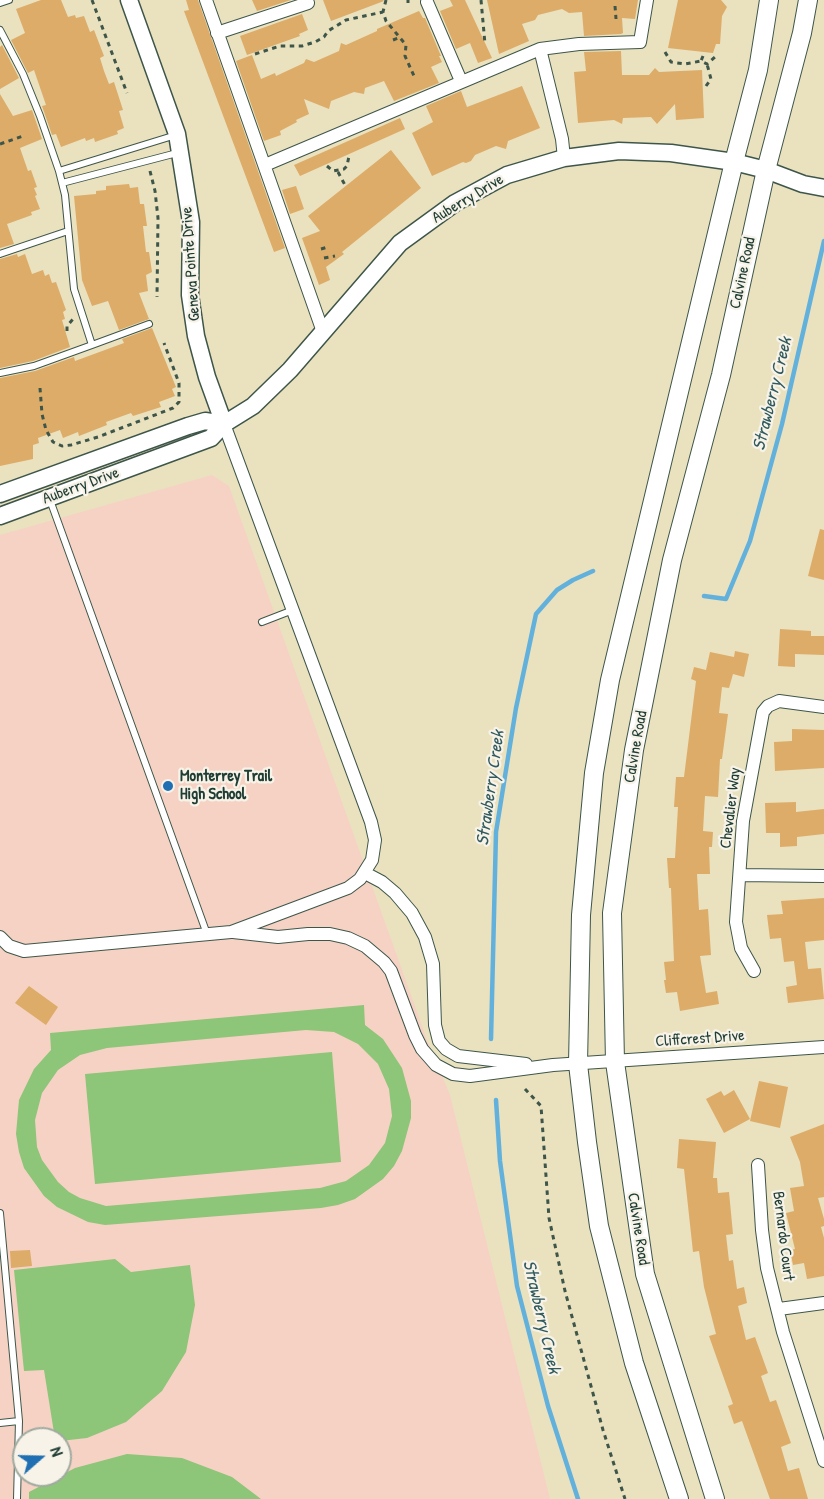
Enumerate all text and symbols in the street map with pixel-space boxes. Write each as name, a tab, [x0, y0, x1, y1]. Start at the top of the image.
street label: Auberry Drive	[429, 170, 507, 228]
street label: Geneva Pointe Drive	[177, 206, 205, 322]
street label: Calvine Road	[726, 235, 760, 311]
water label: Strawberry Creek	[749, 335, 797, 453]
street label: Auberry Drive	[40, 463, 122, 509]
street label: Calvine Road	[620, 709, 652, 785]
water label: Strawberry Creek	[472, 729, 510, 847]
street label: Chevalier Way	[717, 766, 745, 850]
place label: Monterrey Trail High School	[180, 767, 272, 805]
marker: Monterrey Trail High School	[161, 779, 175, 793]
street label: Cliffcrest Drive	[655, 1026, 745, 1052]
street label: Bernardo Court	[768, 1190, 798, 1282]
street label: Calvine Road	[623, 1192, 653, 1266]
water label: Strawberry Creek	[517, 1258, 565, 1376]
north arrow	[12, 1427, 72, 1487]
text: N	[45, 1444, 69, 1459]

